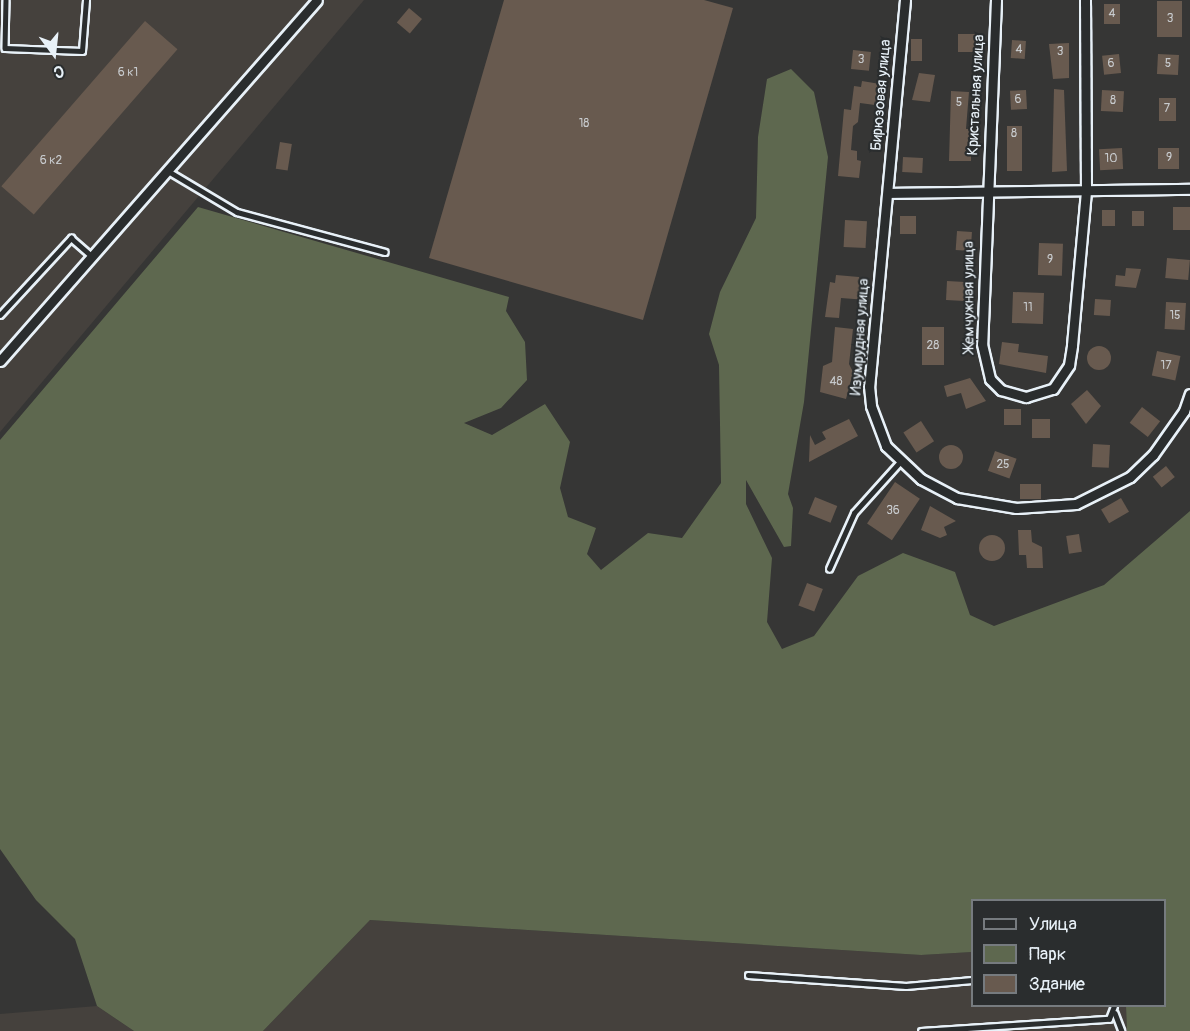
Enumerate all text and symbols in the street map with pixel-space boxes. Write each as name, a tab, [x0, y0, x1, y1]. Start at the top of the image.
house number: 4	[1109, 7, 1115, 21]
house number: 3	[1167, 12, 1173, 26]
north arrow	[24, 24, 84, 84]
street label: Кристальная улица	[964, 34, 988, 156]
street label: Бирюзовая улица	[867, 39, 895, 151]
house number: 4	[1016, 43, 1022, 57]
house number: 3	[1057, 45, 1063, 59]
house number: 3	[858, 53, 864, 67]
house number: 6	[1108, 57, 1114, 71]
house number: 5	[1165, 57, 1171, 71]
text: С	[51, 60, 66, 82]
house number: 6 к1	[118, 66, 138, 80]
house number: 6	[1015, 93, 1021, 107]
house number: 8	[1110, 94, 1116, 108]
house number: 5	[956, 96, 962, 110]
house number: 7	[1164, 102, 1170, 116]
house number: 18	[579, 117, 589, 131]
house number: 8	[1011, 127, 1017, 141]
house number: 9	[1166, 151, 1172, 165]
house number: 10	[1105, 152, 1117, 166]
house number: 6 к2	[40, 154, 62, 168]
street label: Жемчужная улица	[960, 241, 978, 353]
house number: 9	[1047, 253, 1053, 267]
street label: Изумрудная улица	[847, 278, 873, 396]
house number: 11	[1023, 301, 1033, 315]
house number: 15	[1169, 309, 1181, 323]
house number: 28	[927, 339, 939, 353]
house number: 17	[1160, 359, 1172, 373]
house number: 48	[829, 375, 843, 389]
house number: 25	[996, 458, 1010, 472]
house number: 36	[886, 504, 900, 518]
legend	[971, 899, 1166, 1007]
text: Улица	[1029, 913, 1077, 936]
text: Парк	[1029, 943, 1066, 966]
text: Здание	[1029, 973, 1085, 996]

